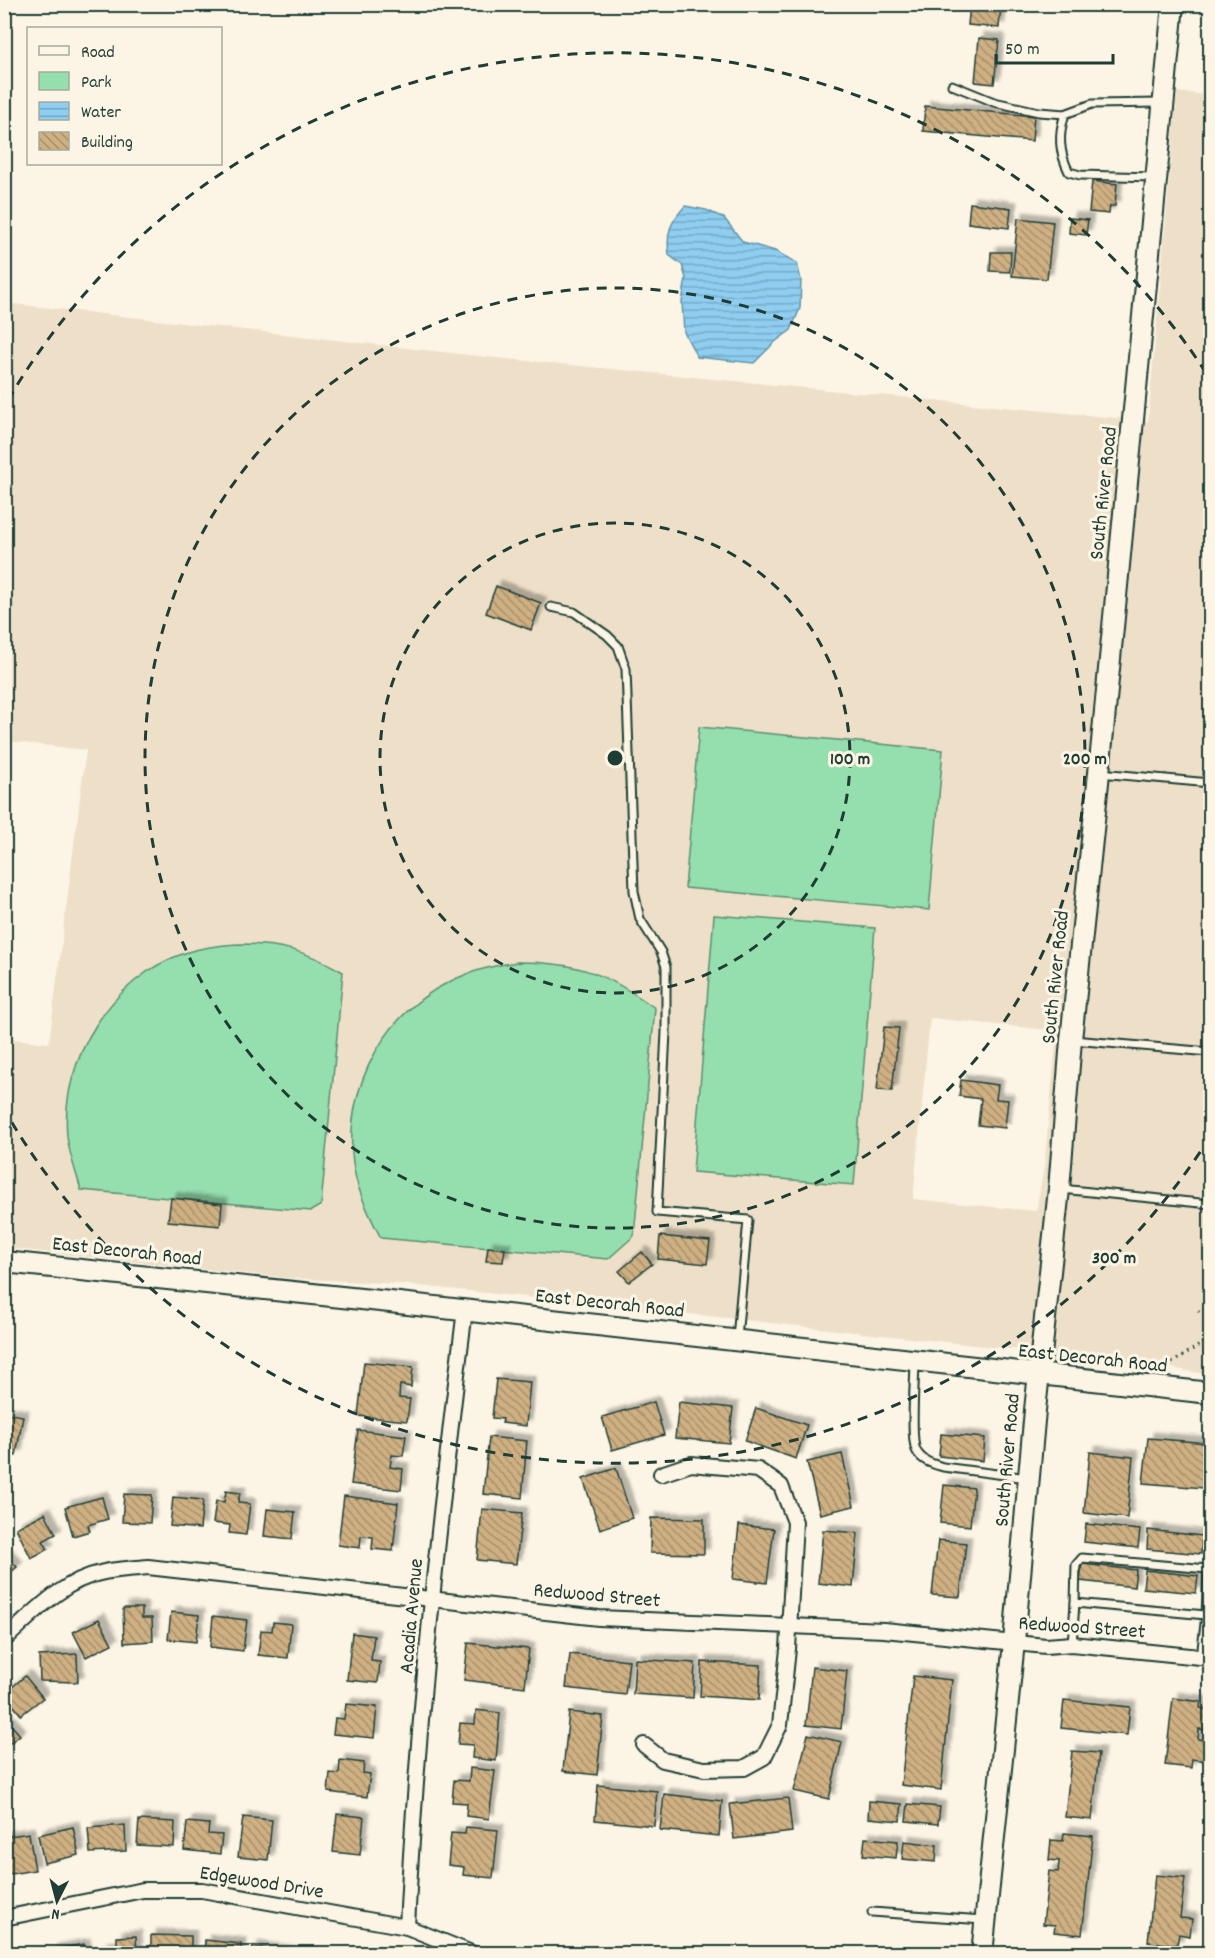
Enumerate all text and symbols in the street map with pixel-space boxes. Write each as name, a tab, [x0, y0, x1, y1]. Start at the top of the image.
legend	[27, 27, 222, 165]
scale bar	[996, 27, 1113, 65]
text: 50 m	[1005, 38, 1040, 63]
text: Road	[81, 41, 115, 66]
text: Park	[81, 71, 112, 96]
text: Water	[81, 101, 121, 126]
text: Building	[81, 131, 133, 156]
street label: South River Road	[1083, 425, 1127, 561]
centre of rings	[605, 748, 625, 768]
text: 100 m	[830, 748, 870, 773]
text: 200 m	[1063, 748, 1107, 773]
street label: South River Road	[1035, 909, 1079, 1045]
street label: East Decorah Road	[51, 1230, 203, 1276]
text: 300 m	[1092, 1247, 1136, 1272]
street label: East Decorah Road	[534, 1282, 686, 1328]
street label: East Decorah Road	[1017, 1337, 1169, 1383]
street label: South River Road	[988, 1392, 1030, 1528]
street label: Acadia Avenue	[393, 1557, 433, 1675]
street label: Redwood Street	[532, 1577, 662, 1617]
street label: Redwood Street	[1017, 1610, 1147, 1648]
street label: Edgewood Drive	[197, 1859, 326, 1909]
north arrow	[27, 1871, 87, 1931]
text: N	[50, 1902, 61, 1925]

